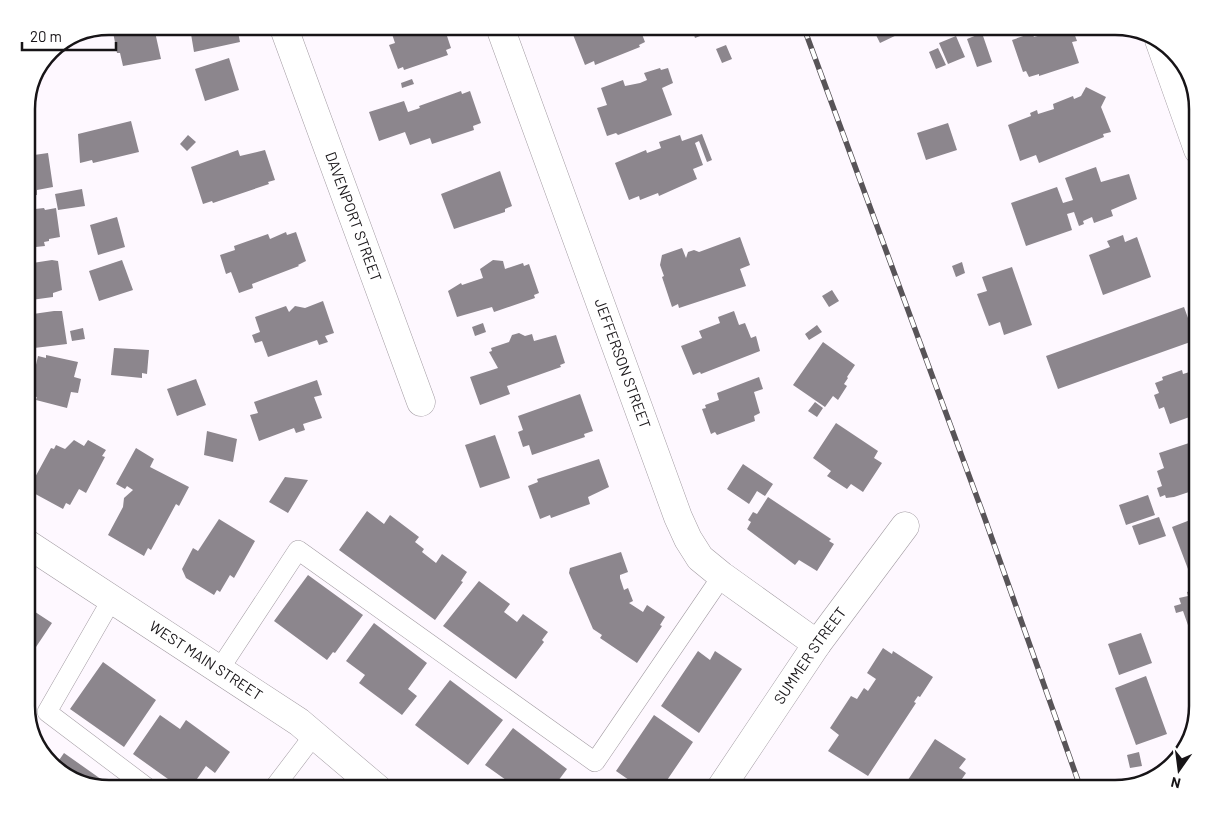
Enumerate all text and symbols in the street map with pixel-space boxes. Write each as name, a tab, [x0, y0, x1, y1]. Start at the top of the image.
scale bar	[22, 20, 116, 52]
text: 20 m	[30, 27, 62, 45]
street label: DAVENPORT STREET	[322, 149, 386, 284]
street label: JEFFERSON STREET	[591, 296, 655, 431]
street label: SUMMER STREET	[769, 603, 849, 707]
street label: WEST MAIN STREET	[146, 616, 266, 704]
north arrow	[1154, 745, 1204, 795]
text: N	[1169, 774, 1182, 792]

